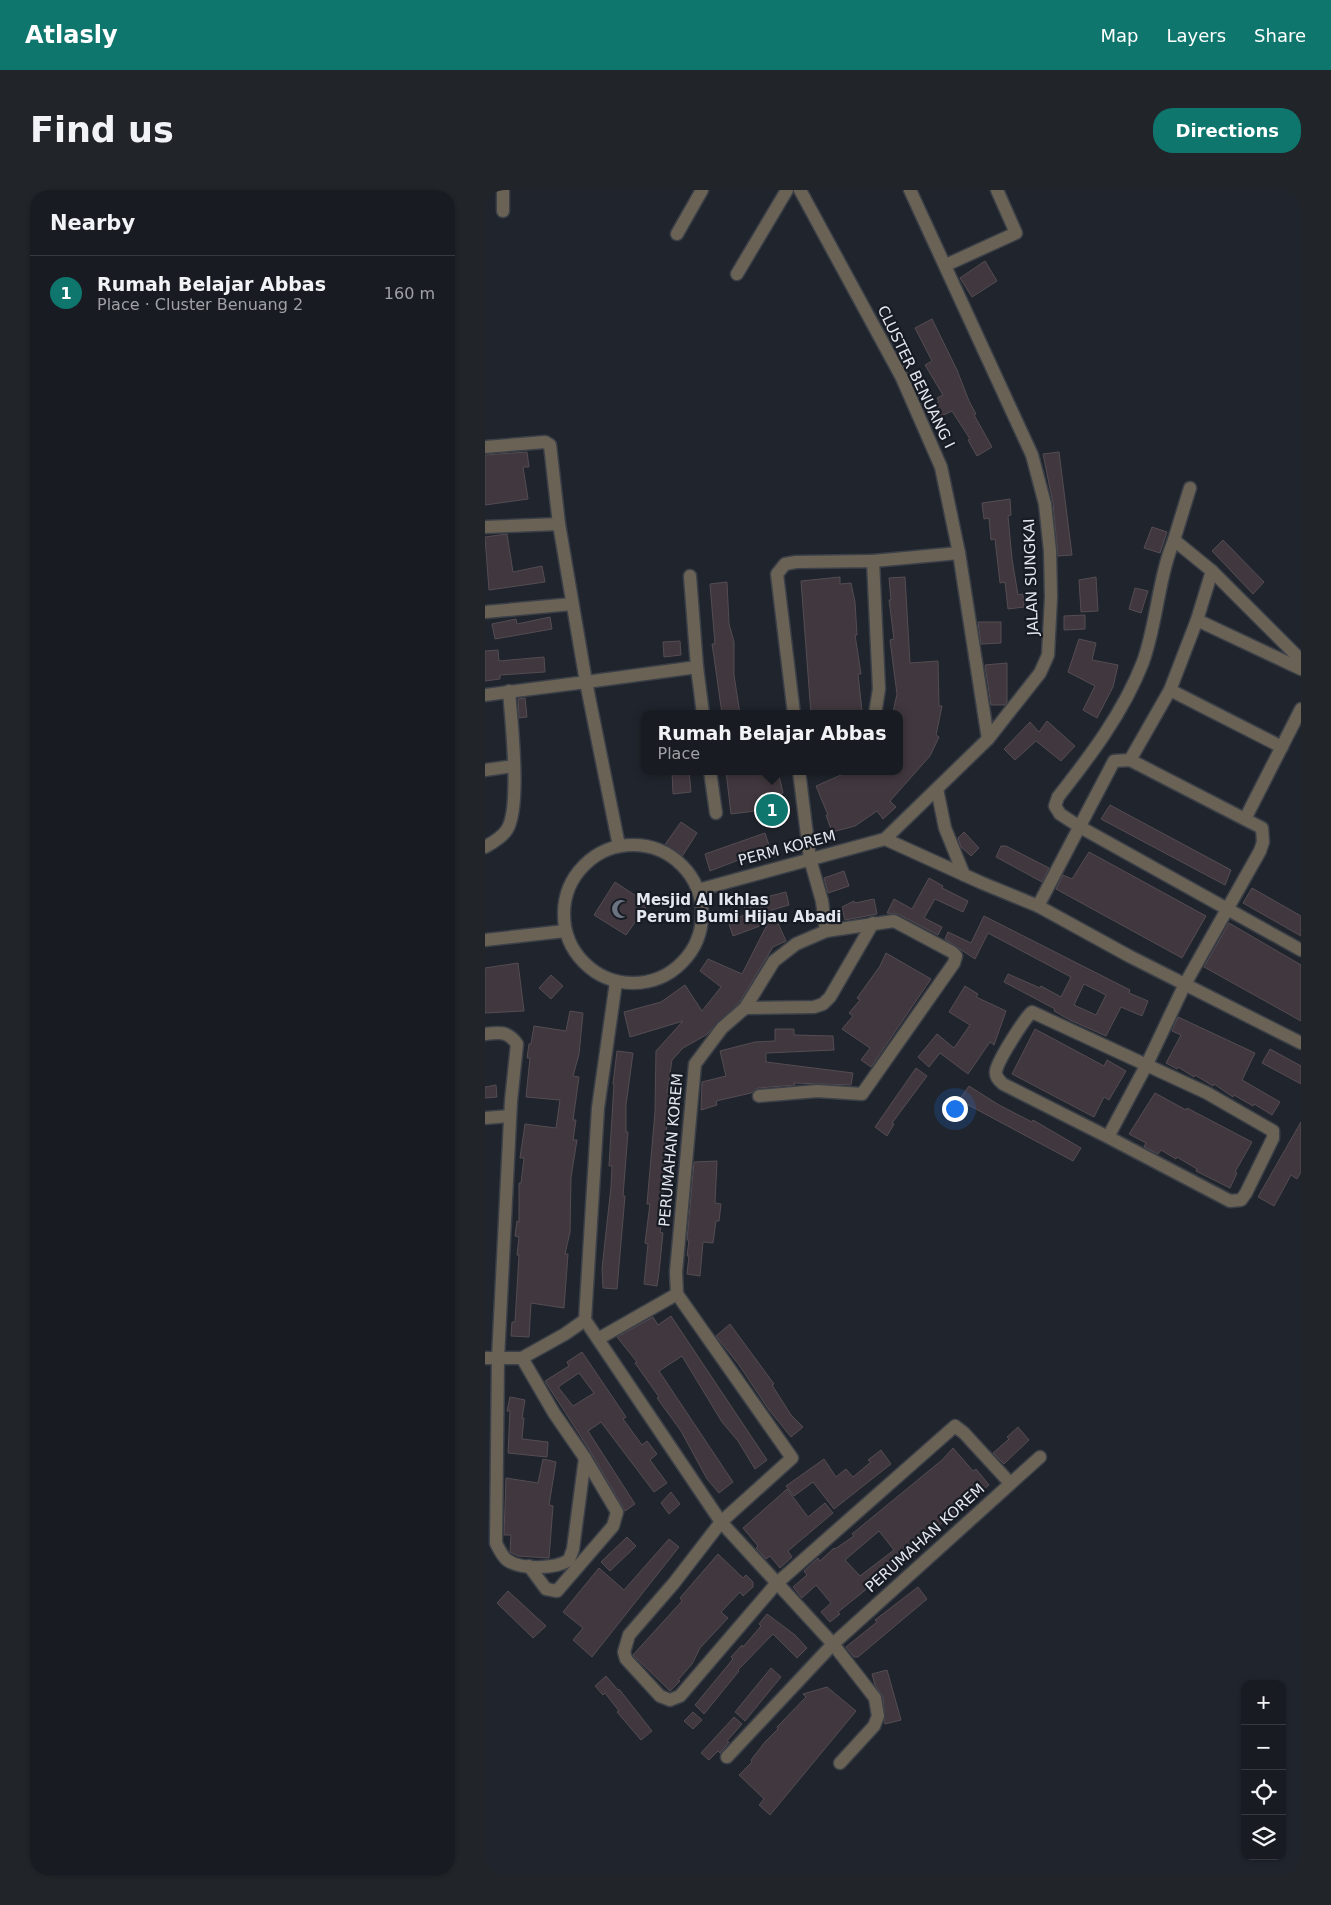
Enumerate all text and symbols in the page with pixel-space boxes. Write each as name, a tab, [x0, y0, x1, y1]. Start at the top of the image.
text: Atlasly	[25, 21, 118, 49]
text: Map	[1100, 25, 1138, 46]
text: Layers	[1166, 25, 1226, 46]
text: Share	[1254, 25, 1306, 46]
button: Directions	[1153, 108, 1301, 153]
text: Find us	[30, 110, 174, 150]
text: Nearby	[50, 211, 135, 235]
text: Rumah Belajar Abbas	[97, 273, 326, 295]
text: 1	[60, 284, 72, 303]
text: 160 m	[384, 284, 435, 303]
text: Place · Cluster Benuang 2	[97, 295, 303, 314]
street label: CLUSTER BENUANG I	[874, 303, 958, 451]
street label: JALAN SUNGKAI	[1020, 518, 1042, 637]
popup	[641, 710, 903, 775]
text: Rumah Belajar Abbas	[658, 722, 886, 744]
text: Place	[658, 744, 700, 763]
pin: 1	[756, 791, 788, 829]
street label: PERM KOREM	[736, 826, 838, 870]
place label: Mesjid Al Ikhlas Perum Bumi Hijau Abadi	[636, 891, 841, 926]
mosque icon: Mesjid Al Ikhlas Perum Bumi Hijau Abadi	[610, 898, 632, 920]
street label: PERUMAHAN KOREM	[655, 1072, 687, 1228]
your location	[942, 1096, 968, 1122]
street label: PERUMAHAN KOREM	[862, 1480, 988, 1596]
map controls	[1241, 1680, 1286, 1860]
button: +	[1241, 1680, 1286, 1725]
button: −	[1241, 1725, 1286, 1770]
button: locate	[1241, 1770, 1286, 1815]
button: layers	[1241, 1815, 1286, 1860]

